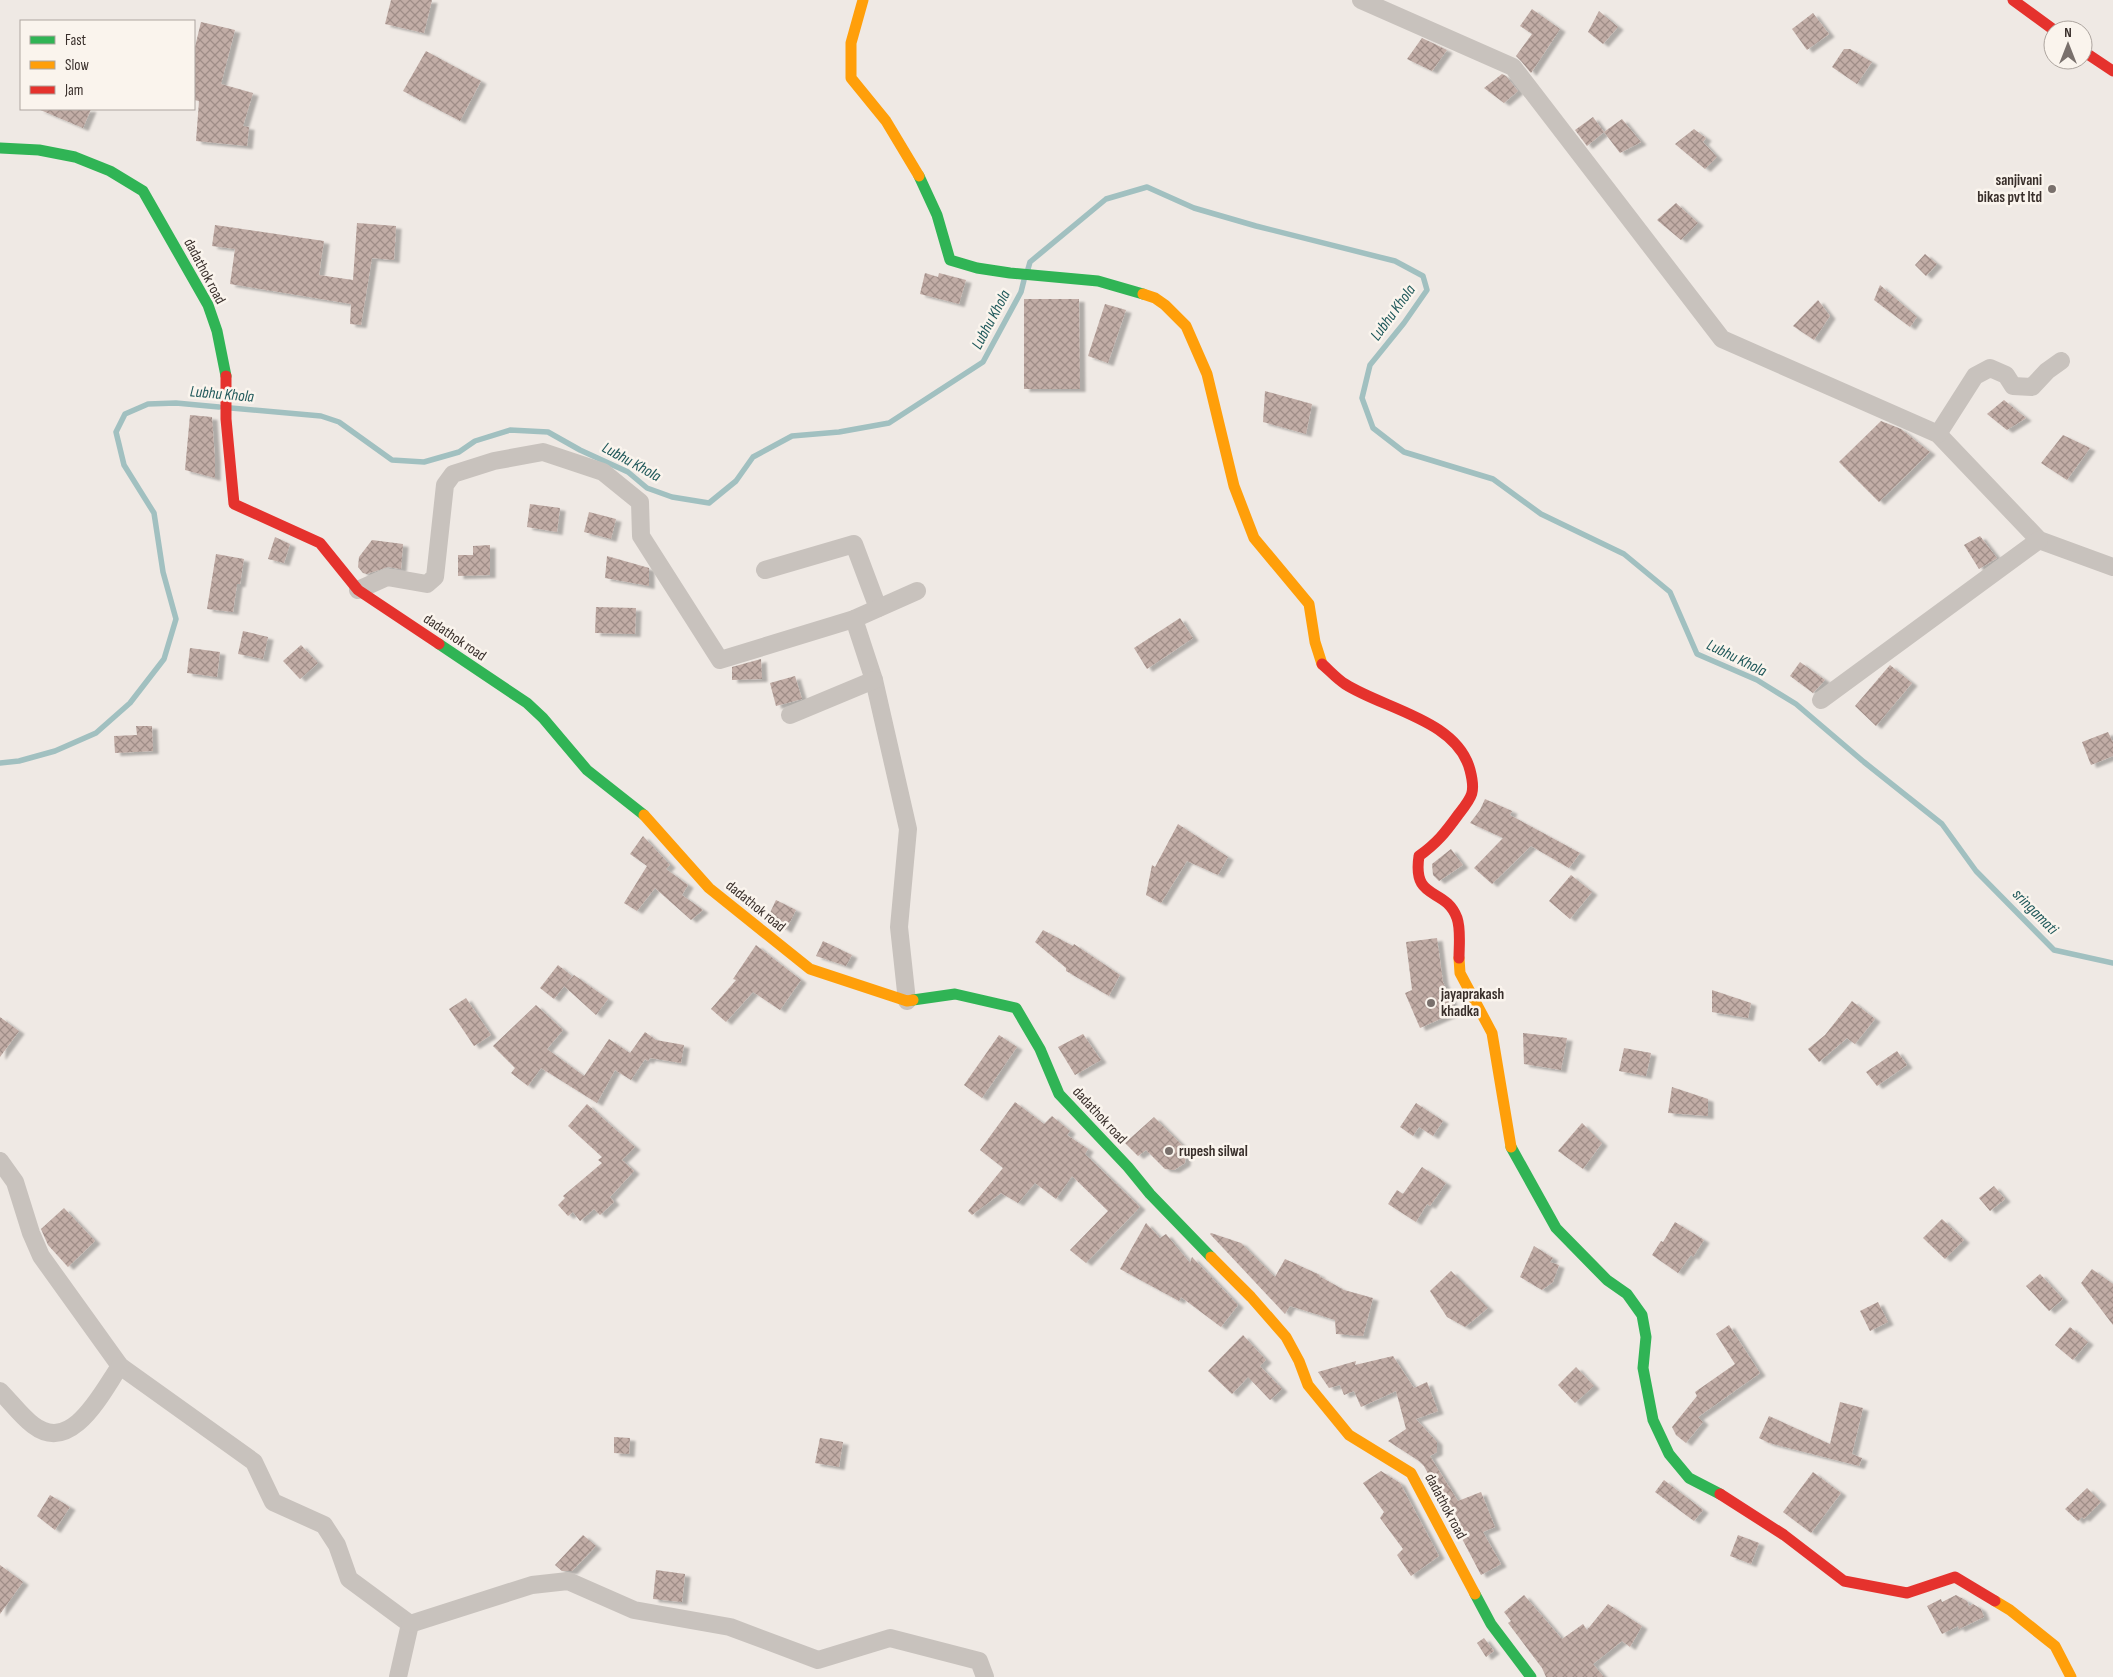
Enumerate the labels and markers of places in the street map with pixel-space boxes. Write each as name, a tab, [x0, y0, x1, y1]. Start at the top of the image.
place label: sanjivani bikas pvt ltd	[1977, 171, 2042, 207]
marker: sanjivani bikas pvt ltd	[2046, 183, 2058, 195]
place label: jayaprakash khadka	[1440, 985, 1504, 1021]
marker: jayaprakash khadka	[1425, 997, 1437, 1009]
place label: rupesh silwal	[1179, 1142, 1248, 1161]
marker: rupesh silwal	[1163, 1145, 1175, 1157]

